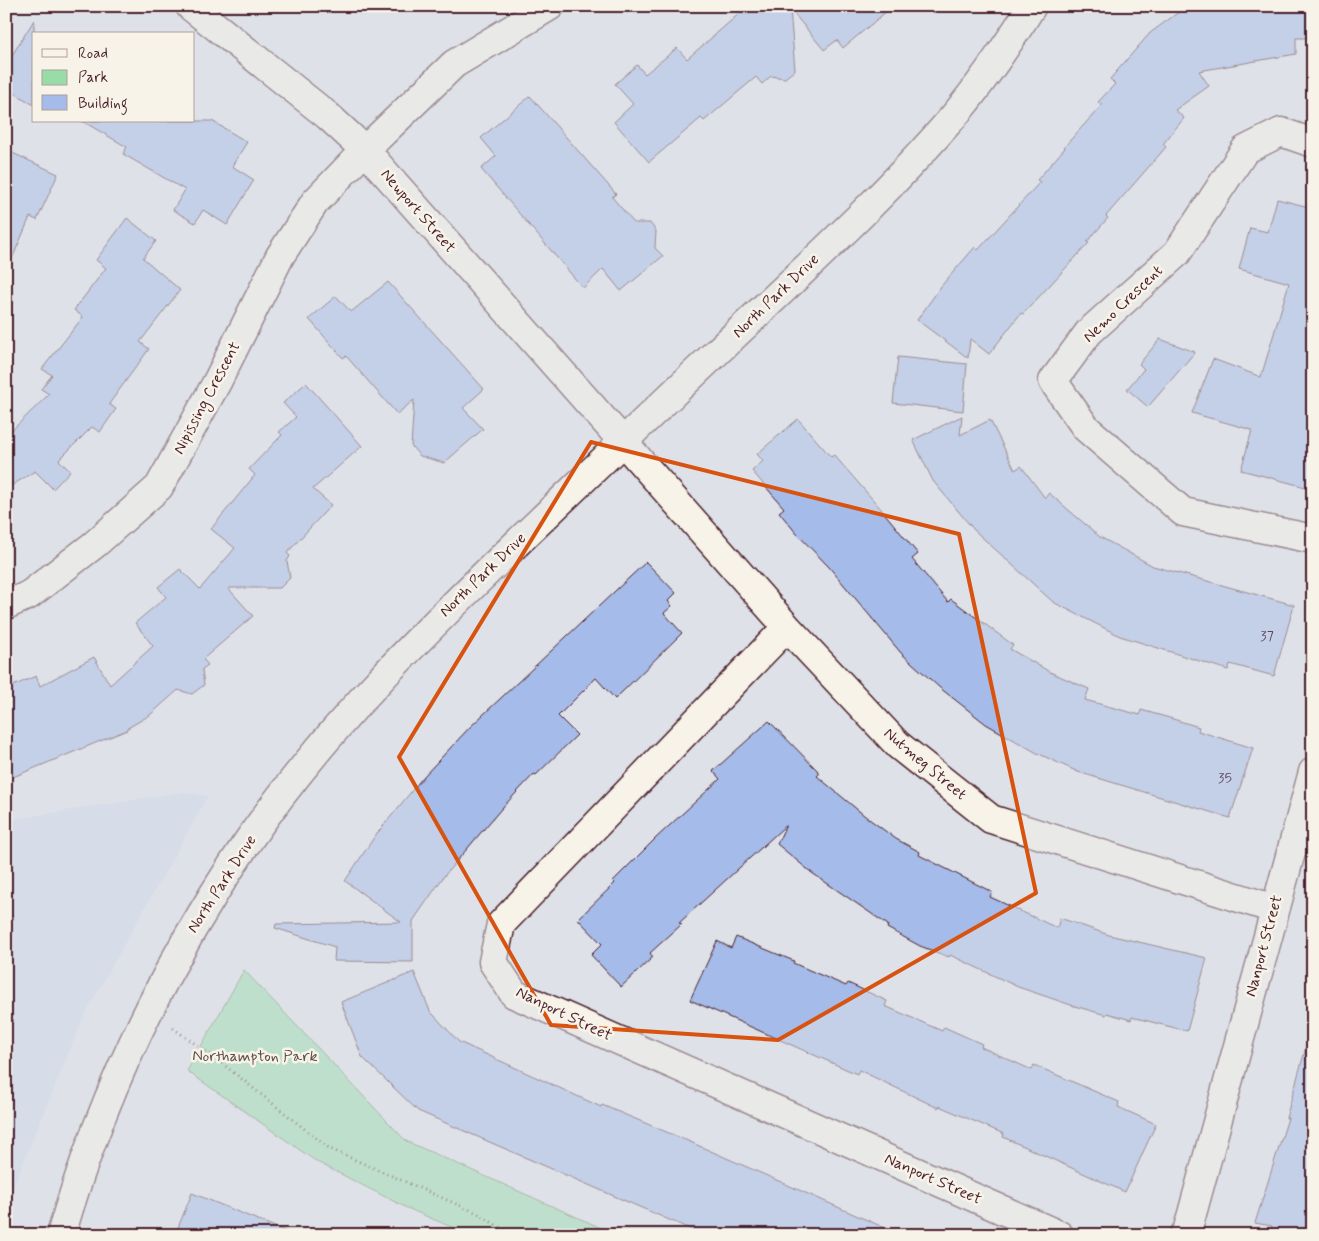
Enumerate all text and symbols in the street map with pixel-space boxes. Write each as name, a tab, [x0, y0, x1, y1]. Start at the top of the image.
legend	[32, 32, 195, 122]
text: Road	[78, 44, 108, 64]
text: Park	[78, 68, 108, 88]
text: Building	[78, 94, 128, 115]
street label: Newport Street	[376, 164, 461, 258]
street label: North Park Drive	[728, 249, 824, 343]
street label: Nemo Crescent	[1079, 261, 1167, 347]
street label: Nipissing Crescent	[168, 338, 247, 459]
street label: North Park Drive	[435, 528, 531, 622]
house number: 37	[1260, 627, 1274, 645]
street label: Nutmeg Street	[879, 723, 971, 805]
house number: 35	[1218, 769, 1232, 787]
street label: North Park Drive	[182, 831, 262, 937]
street label: Nanport Street	[1240, 892, 1288, 999]
street label: Nanport Street	[512, 982, 616, 1047]
park label: Northampton Park	[192, 1046, 318, 1067]
street label: Nanport Street	[881, 1148, 985, 1210]

